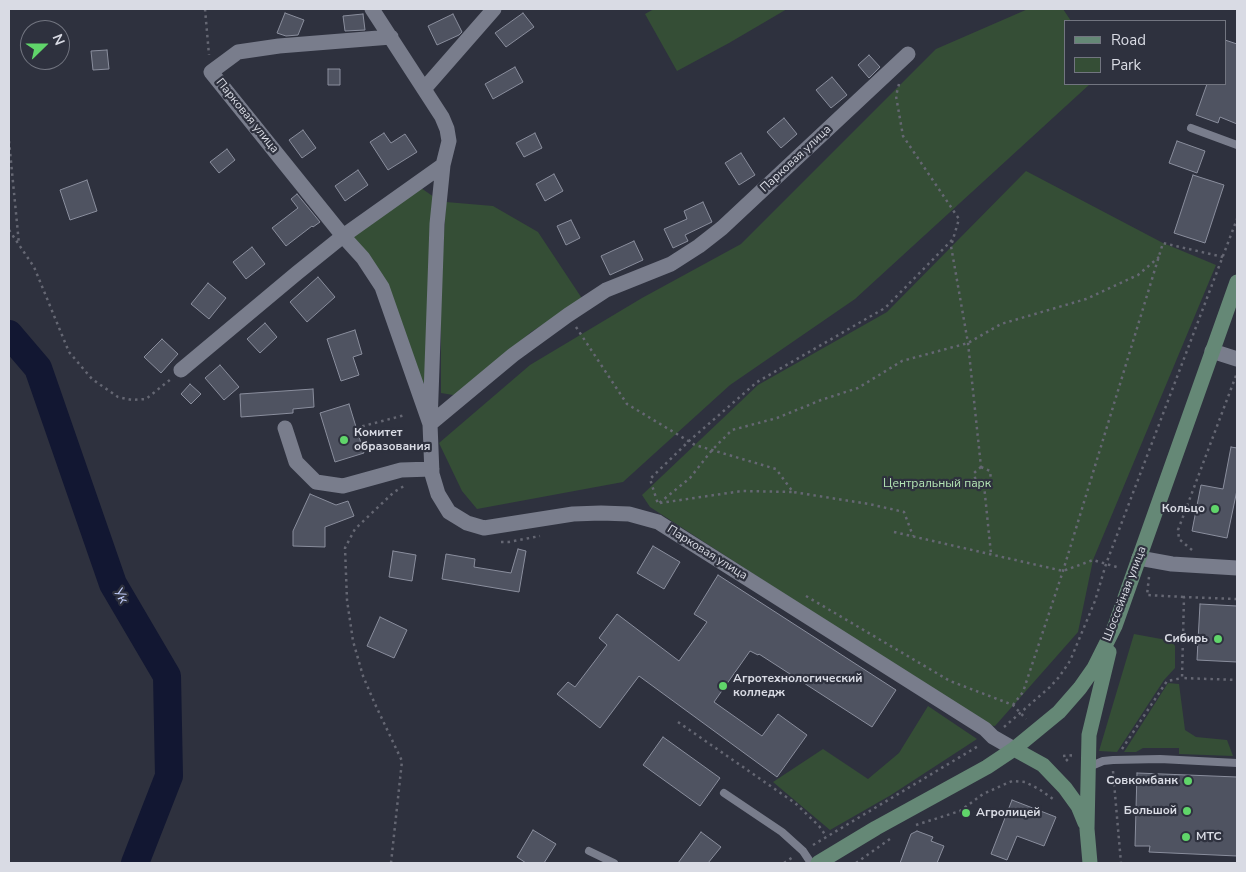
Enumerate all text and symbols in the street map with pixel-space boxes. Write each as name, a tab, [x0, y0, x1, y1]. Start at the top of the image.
north arrow	[20, 20, 70, 70]
legend	[1064, 20, 1226, 85]
text: Road	[1111, 30, 1146, 50]
text: N	[48, 31, 69, 48]
text: Park	[1111, 55, 1141, 75]
street label: Парковая улица	[213, 76, 281, 156]
street label: Парковая улица	[758, 122, 834, 196]
place label: Комитет образования	[354, 426, 430, 454]
marker: Комитет образования	[338, 434, 350, 446]
park label: Центральный парк	[883, 477, 991, 491]
place label: Кольцо	[1162, 502, 1205, 516]
marker: Кольцо	[1209, 503, 1221, 515]
street label: Парковая улица	[664, 523, 750, 583]
street label: Шоссейная улица	[1100, 544, 1150, 644]
water label: Ук	[109, 585, 131, 607]
place label: Сибирь	[1164, 632, 1208, 646]
marker: Сибирь	[1212, 633, 1224, 645]
place label: Агротехнологический колледж	[733, 672, 863, 700]
marker: Агротехнологический колледж	[717, 680, 729, 692]
place label: Совкомбанк	[1106, 774, 1178, 788]
marker: Совкомбанк	[1182, 775, 1194, 787]
place label: Большой	[1124, 804, 1177, 818]
marker: Большой	[1181, 805, 1193, 817]
place label: Агролицей	[976, 806, 1041, 820]
marker: Агролицей	[960, 807, 972, 819]
place label: МТС	[1196, 830, 1222, 844]
marker: МТС	[1180, 831, 1192, 843]

